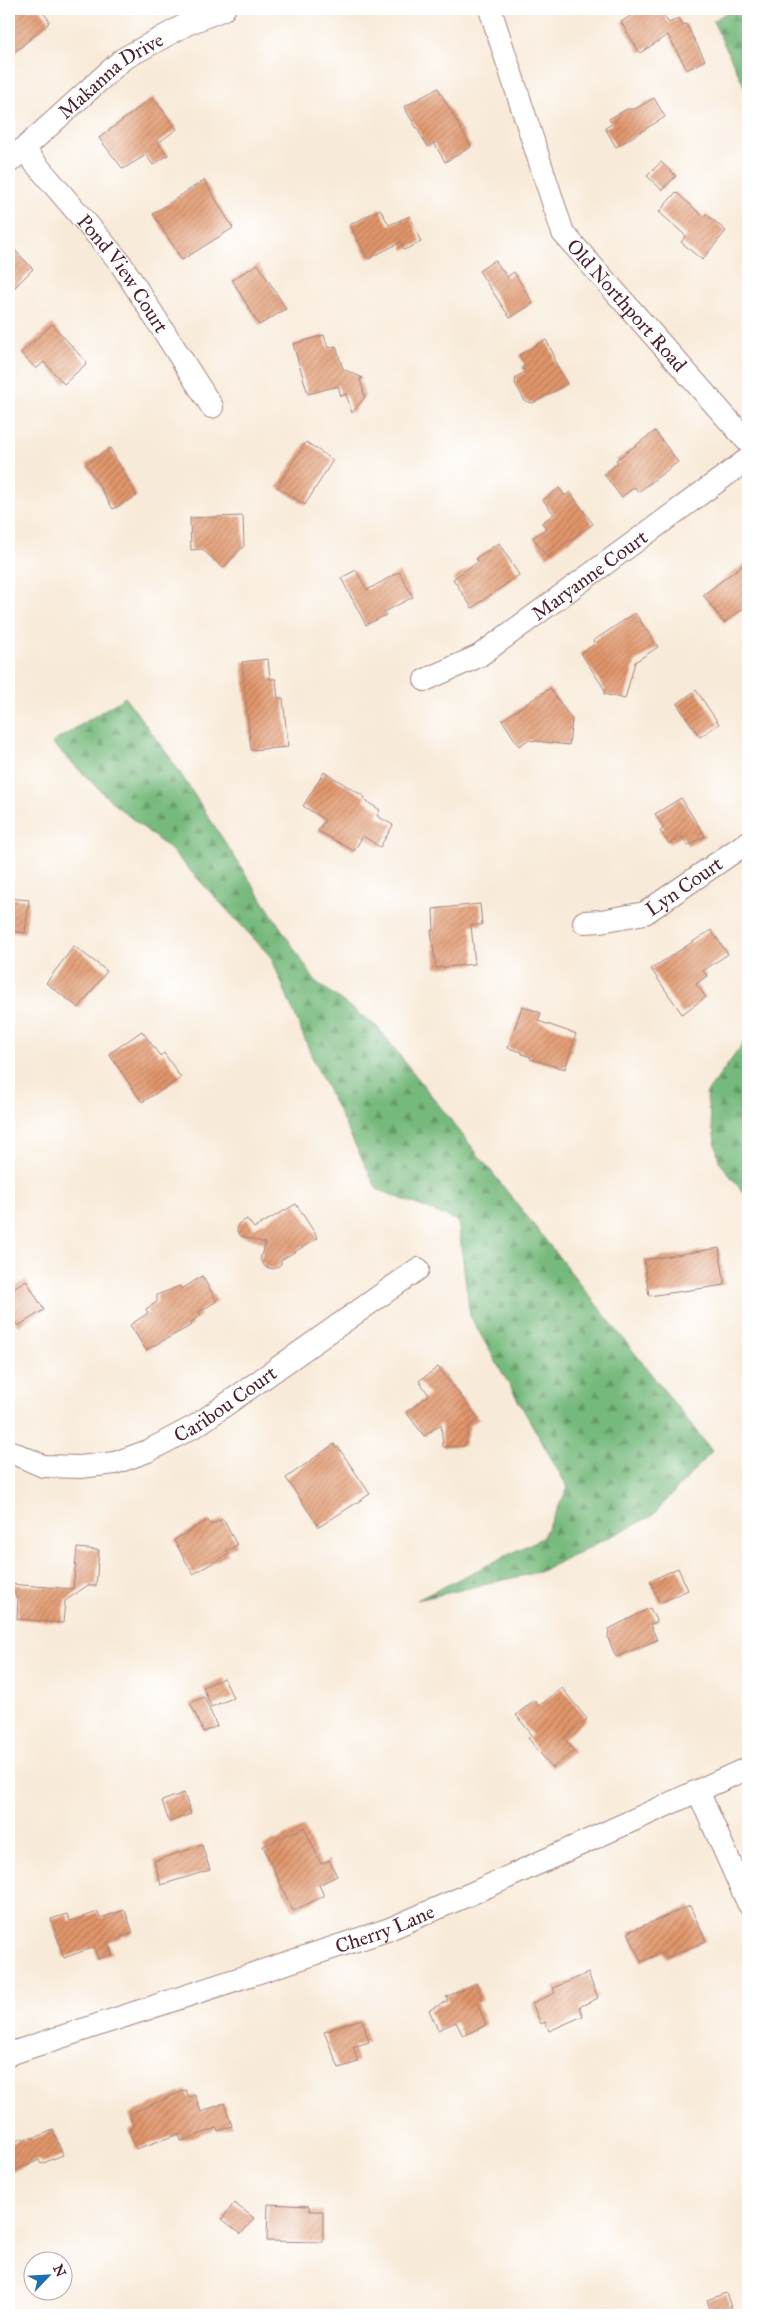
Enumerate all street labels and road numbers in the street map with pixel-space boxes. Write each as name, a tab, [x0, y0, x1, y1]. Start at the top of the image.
street label: Makanna Drive	[53, 27, 167, 124]
street label: Pond View Court	[72, 209, 174, 337]
street label: Old Northport Road	[562, 234, 692, 376]
street label: Maryanne Court	[527, 525, 652, 625]
street label: Lyn Court	[641, 851, 727, 921]
street label: Caribou Court	[170, 1361, 281, 1447]
street label: Cherry Lane	[332, 1899, 438, 1958]

